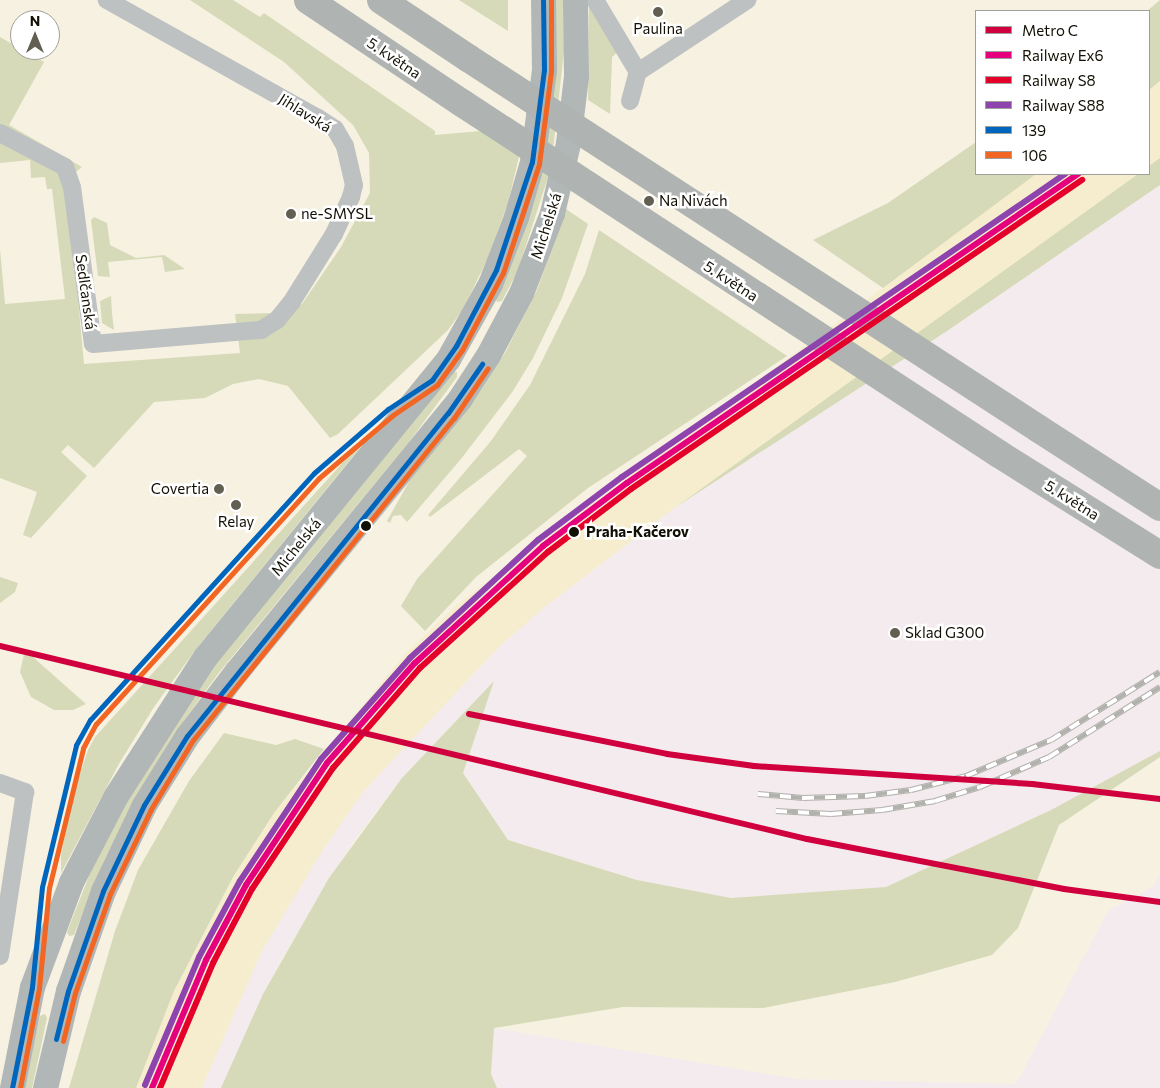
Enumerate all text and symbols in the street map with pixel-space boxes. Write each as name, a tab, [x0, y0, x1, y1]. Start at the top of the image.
marker: Paulina	[652, 6, 664, 18]
north arrow	[10, 10, 60, 60]
legend	[975, 10, 1150, 175]
text: N	[30, 12, 40, 29]
place label: Paulina	[633, 20, 683, 38]
text: Metro C	[1022, 21, 1078, 39]
street label: 5. května	[364, 34, 424, 82]
text: Railway Ex6	[1022, 46, 1104, 64]
text: Railway S8	[1022, 71, 1096, 89]
street label: Jihlavská	[275, 90, 335, 136]
text: Railway S88	[1022, 96, 1105, 114]
text: 139	[1022, 121, 1046, 139]
text: 106	[1022, 146, 1047, 164]
street label: Michelská	[527, 191, 565, 261]
place label: Na Nivách	[659, 192, 728, 210]
marker: Na Nivách	[643, 195, 655, 207]
place label: ne-SMYSL	[301, 205, 373, 223]
marker: ne-SMYSL	[285, 208, 297, 220]
street label: Sedlčanská	[72, 253, 100, 331]
street label: 5. května	[701, 257, 761, 305]
street label: 5. května	[1041, 476, 1103, 524]
place label: Covertia	[151, 480, 209, 498]
marker: Covertia	[213, 483, 225, 495]
marker: Relay	[230, 499, 242, 511]
place label: Relay	[218, 513, 254, 531]
street label: Michelská	[267, 515, 325, 579]
unlabelled marker	[361, 521, 371, 531]
place label: Praha-Kačerov	[586, 523, 689, 541]
marker: Praha-Kačerov	[566, 524, 582, 540]
place label: Sklad G300	[905, 624, 984, 642]
marker: Sklad G300	[889, 627, 901, 639]

